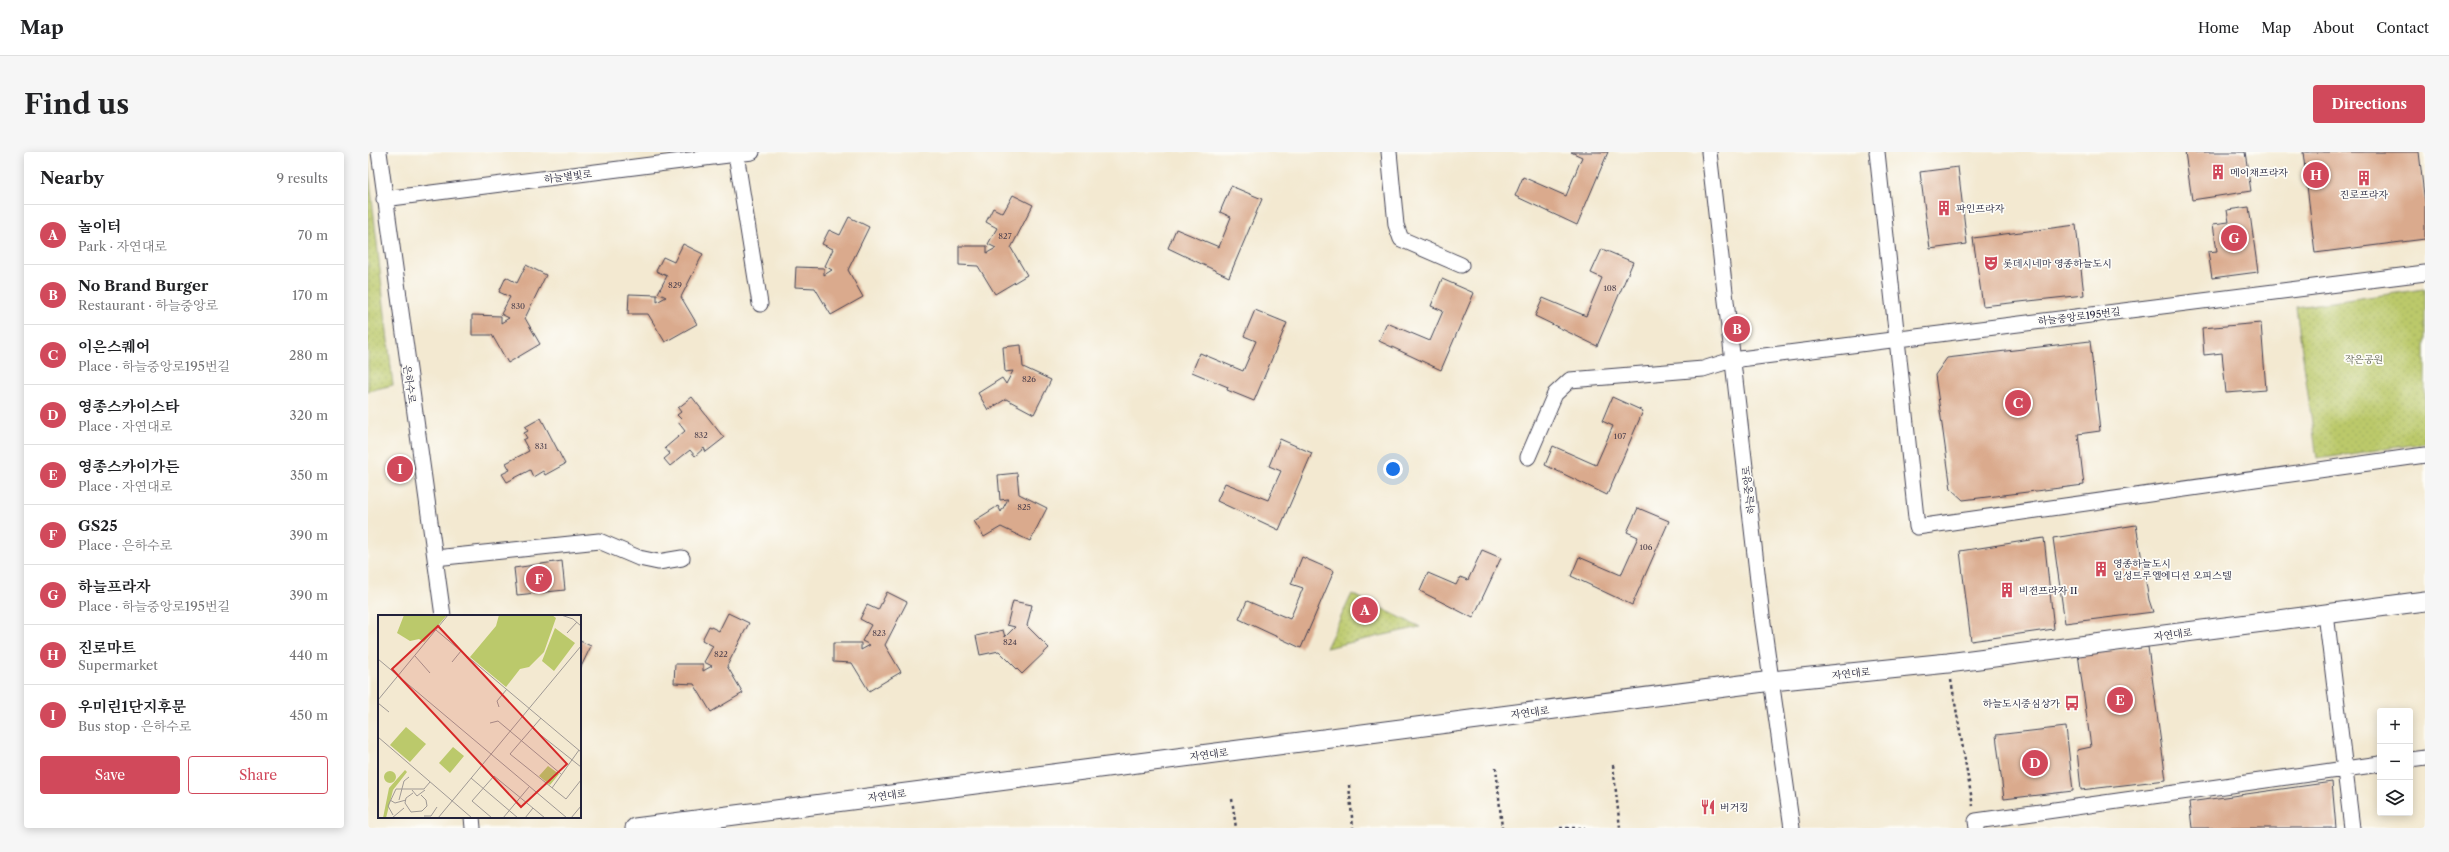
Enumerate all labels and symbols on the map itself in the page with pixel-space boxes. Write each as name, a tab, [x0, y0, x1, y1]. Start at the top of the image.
pin: H	[2303, 160, 2329, 190]
building icon: 메이채프라자	[2209, 163, 2227, 181]
place label: 메이채프라자	[2230, 166, 2288, 179]
street label: 하늘별빛로	[543, 167, 593, 186]
building icon: 진로프라자	[2355, 169, 2373, 187]
place label: 진로프라자	[2340, 188, 2388, 201]
building icon: 파인프라자	[1935, 199, 1953, 217]
place label: 파인프라자	[1956, 202, 2005, 215]
pin: G	[2221, 223, 2247, 253]
house number: 827	[998, 231, 1012, 241]
theatre icon: 롯데시네마 영종하늘도시	[1982, 254, 2000, 272]
place label: 롯데시네마 영종하늘도시	[2003, 257, 2112, 270]
house number: 829	[668, 280, 682, 290]
house number: 108	[1603, 283, 1617, 293]
house number: 830	[511, 301, 525, 311]
street label: 하늘중앙로195번길	[2037, 305, 2121, 328]
pin: B	[1724, 314, 1750, 344]
park label: 작은공원	[2345, 353, 2383, 366]
street label: 은하수로	[400, 364, 419, 404]
house number: 826	[1022, 374, 1036, 384]
pin: C	[2005, 388, 2031, 418]
house number: 832	[694, 430, 708, 440]
house number: 107	[1614, 431, 1626, 441]
house number: 831	[535, 441, 548, 451]
pin: I	[387, 454, 413, 484]
your location	[1383, 459, 1403, 479]
street label: 하늘중앙로	[1739, 465, 1758, 515]
house number: 825	[1017, 502, 1031, 512]
house number: 106	[1639, 542, 1653, 552]
place label: 영종하늘도시 일성트루엘에디션 오피스텔	[2113, 557, 2232, 582]
building icon: 영종하늘도시 일성트루엘에디션 오피스텔	[2092, 560, 2110, 578]
pin: F	[526, 564, 552, 594]
building icon: 비젼프라자 II	[1998, 581, 2016, 599]
place label: 비젼프라자 II	[2019, 584, 2078, 597]
pin: A	[1352, 595, 1378, 625]
inset map	[378, 615, 581, 818]
street label: 자연대로	[2153, 626, 2193, 643]
house number: 823	[872, 628, 886, 638]
house number: 824	[1003, 637, 1017, 647]
house number: 822	[714, 649, 728, 659]
street label: 자연대로	[1831, 665, 1871, 682]
pin: E	[2107, 685, 2133, 715]
bus stop icon: 하늘도시중심상가	[2063, 694, 2081, 712]
place label: 하늘도시중심상가	[1983, 697, 2060, 710]
street label: 자연대로	[1510, 704, 1550, 721]
street label: 자연대로	[1189, 746, 1229, 763]
pin: D	[2022, 748, 2048, 778]
street label: 자연대로	[867, 787, 907, 804]
restaurant icon: 버거킹	[1699, 798, 1717, 816]
place label: 버거킹	[1720, 801, 1749, 814]

